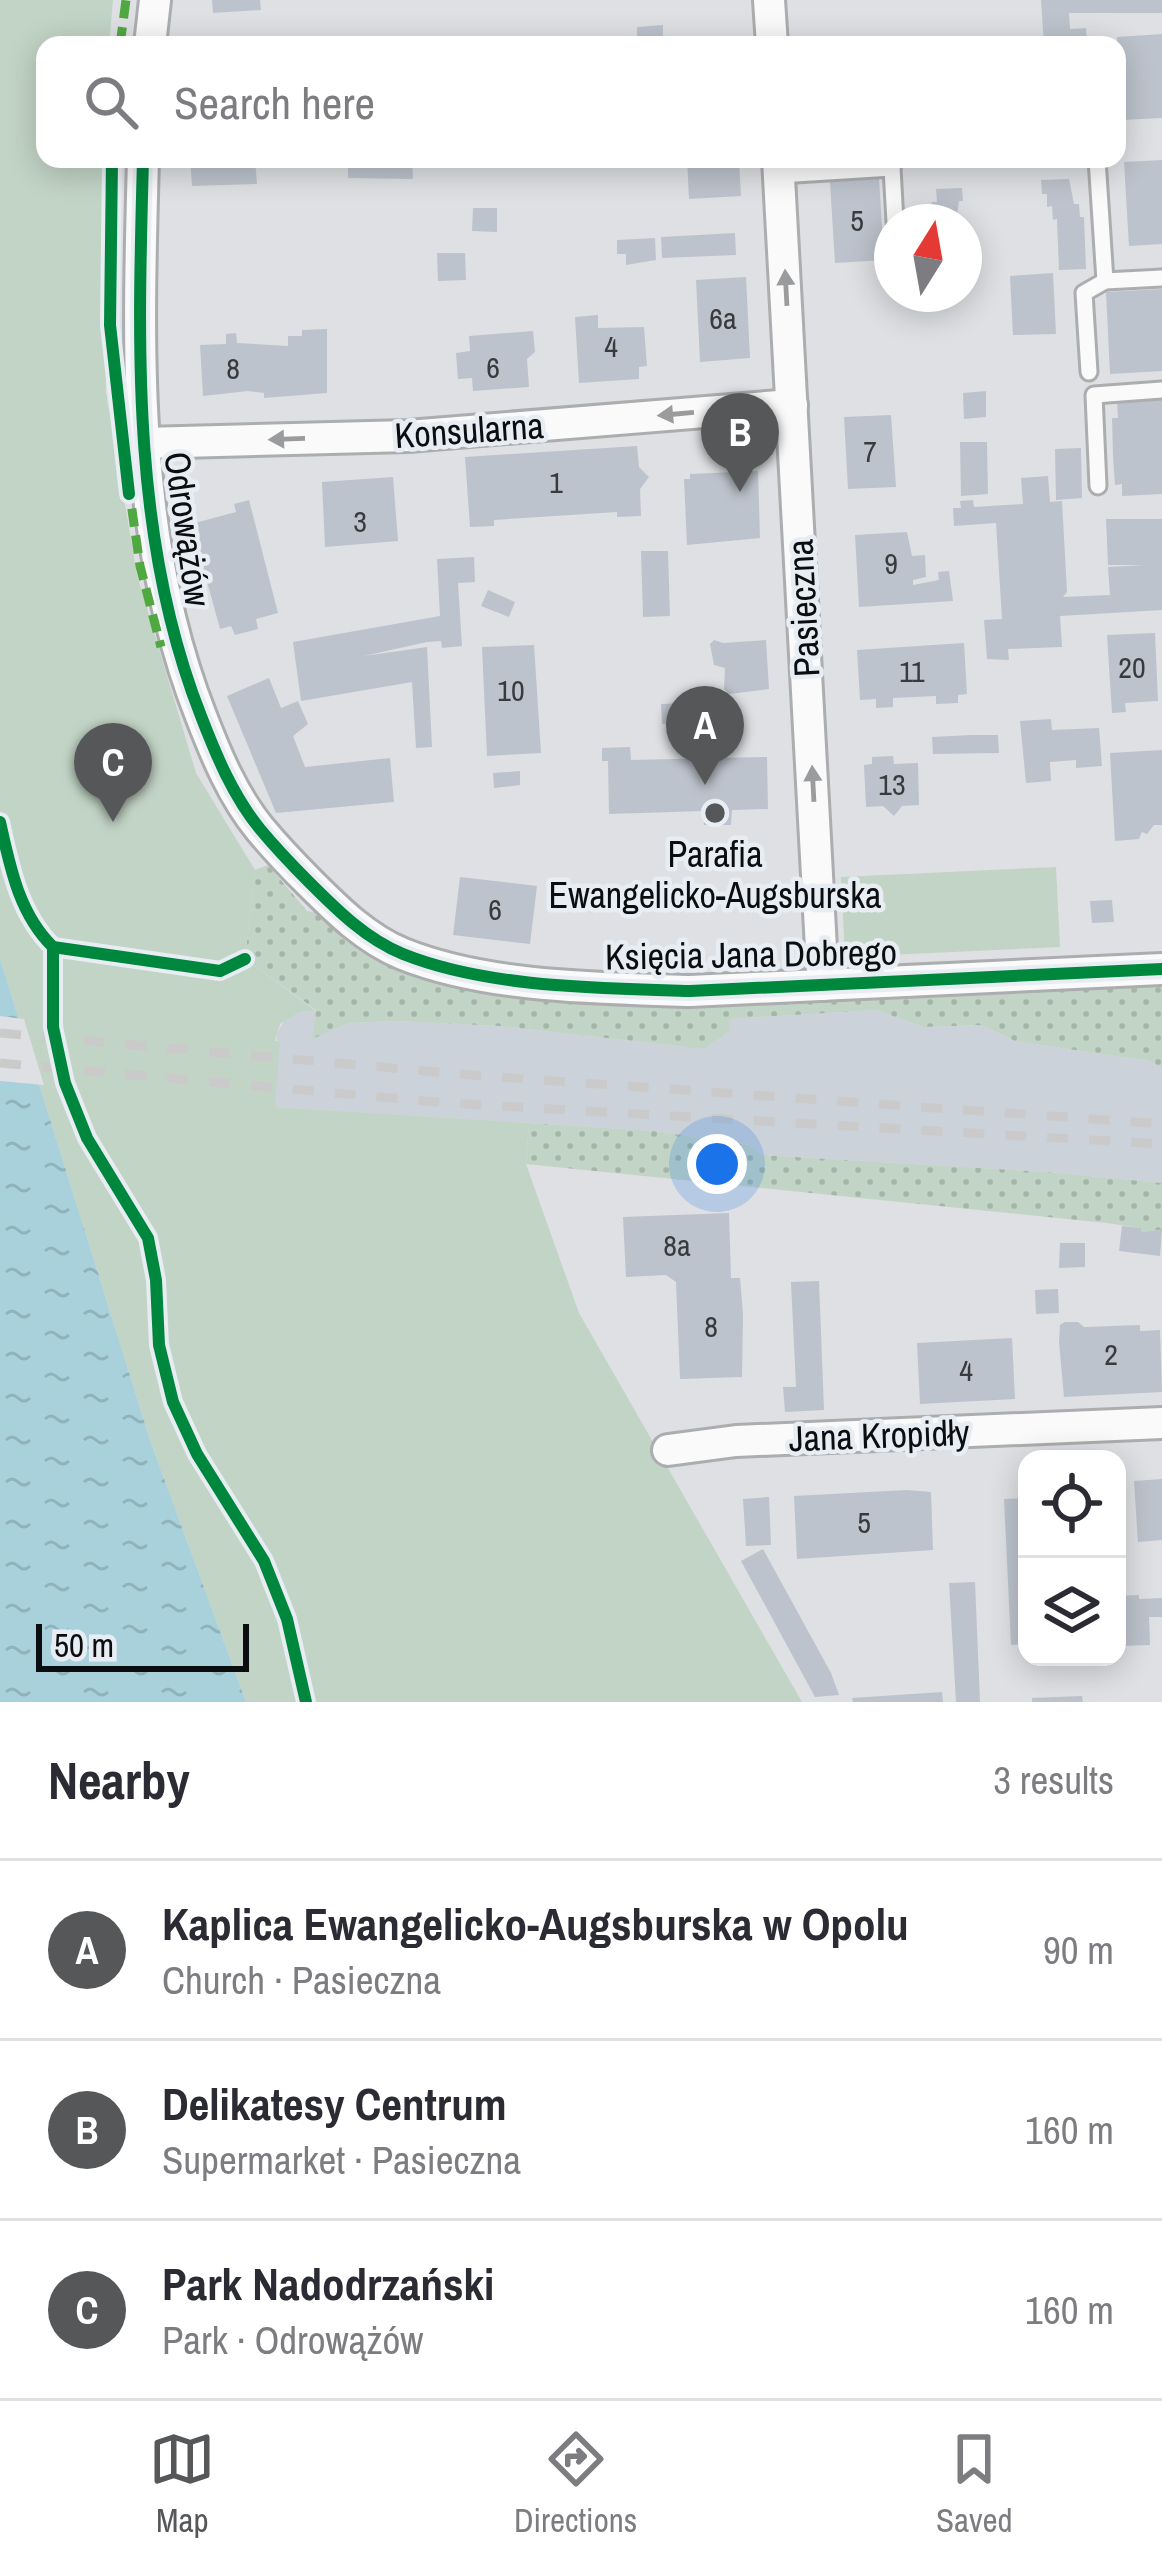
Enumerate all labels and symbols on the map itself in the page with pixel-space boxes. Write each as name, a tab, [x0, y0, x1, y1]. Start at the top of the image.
house number: 5	[850, 200, 864, 240]
north arrow	[874, 204, 982, 312]
one-way arrow	[776, 269, 795, 306]
house number: 6a	[709, 298, 737, 338]
house number: 4	[604, 326, 618, 366]
house number: 6	[486, 347, 500, 387]
house number: 8	[226, 348, 240, 388]
pin: B	[701, 393, 779, 492]
street label: Konsularna	[393, 401, 545, 459]
one-way arrow	[657, 405, 694, 424]
one-way arrow	[267, 430, 305, 449]
house number: 7	[863, 431, 877, 471]
street label: Odrowążów	[153, 448, 223, 610]
house number: 1	[549, 462, 563, 502]
house number: 3	[353, 501, 367, 541]
street label: Pasieczna	[775, 538, 831, 678]
house number: 9	[884, 543, 898, 583]
house number: 20	[1118, 647, 1146, 687]
house number: 11	[899, 651, 925, 691]
house number: 10	[497, 670, 525, 710]
pin: A	[666, 686, 744, 785]
pin: C	[74, 723, 152, 822]
house number: 13	[878, 764, 906, 804]
one-way arrow	[803, 765, 822, 802]
marker: Parafia Ewangelicko-Augsburska	[702, 800, 728, 826]
place label: Parafia Ewangelicko-Augsburska	[548, 830, 882, 919]
house number: 6	[488, 889, 502, 929]
street label: Księcia Jana Dobrego	[605, 927, 897, 981]
your location	[687, 1134, 747, 1194]
house number: 8a	[663, 1225, 691, 1265]
house number: 8	[704, 1306, 718, 1346]
house number: 2	[1104, 1334, 1118, 1374]
house number: 4	[959, 1350, 973, 1390]
street label: Jana Kropidły	[788, 1408, 970, 1462]
house number: 5	[857, 1502, 871, 1542]
scale bar	[36, 1618, 249, 1671]

